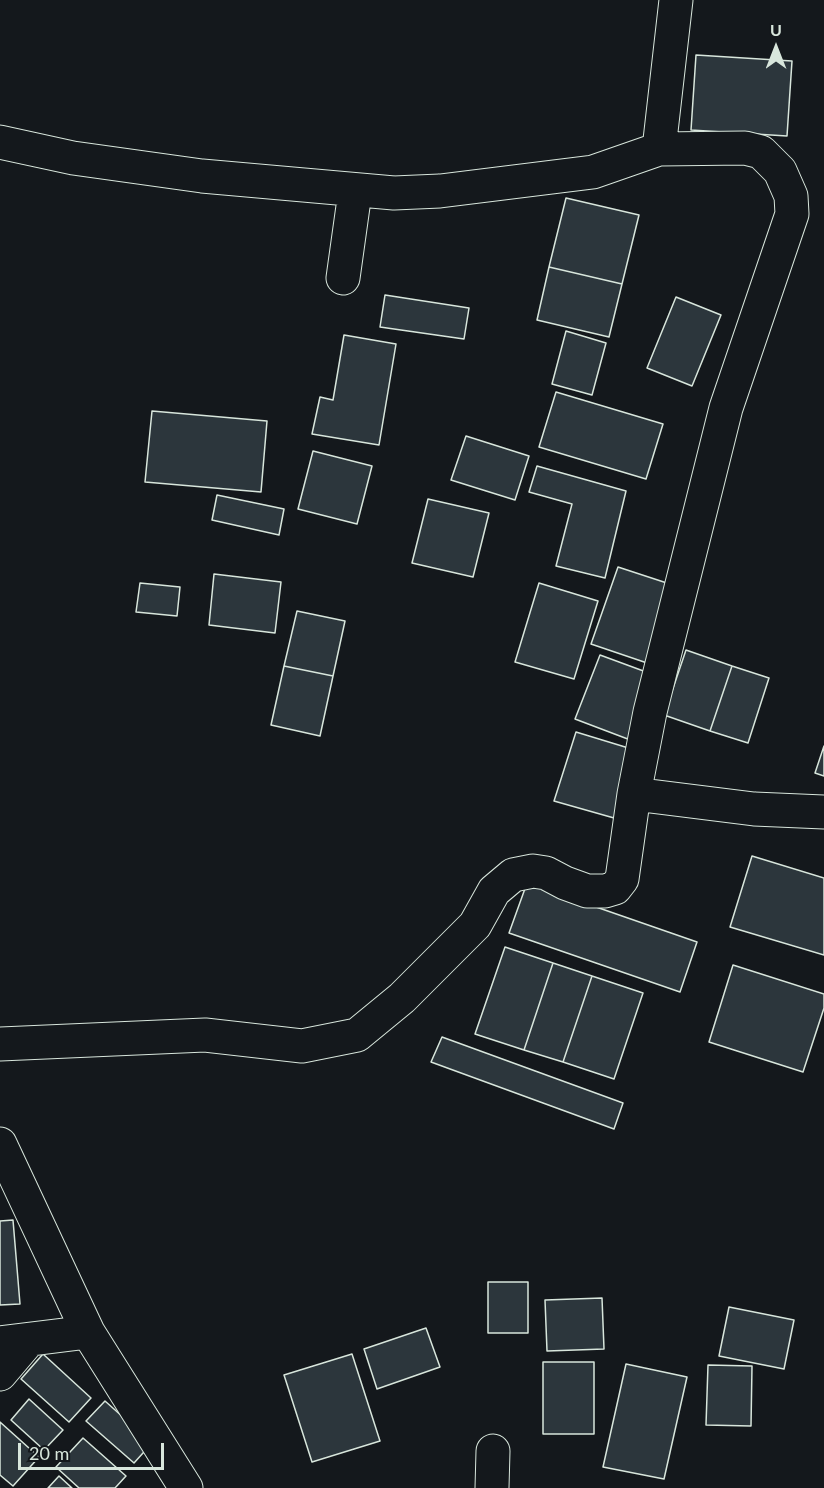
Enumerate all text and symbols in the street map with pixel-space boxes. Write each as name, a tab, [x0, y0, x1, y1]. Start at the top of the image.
north arrow	[746, 18, 806, 78]
text: U	[770, 20, 782, 39]
scale bar	[21, 1431, 166, 1469]
text: 20 m	[29, 1442, 69, 1464]

